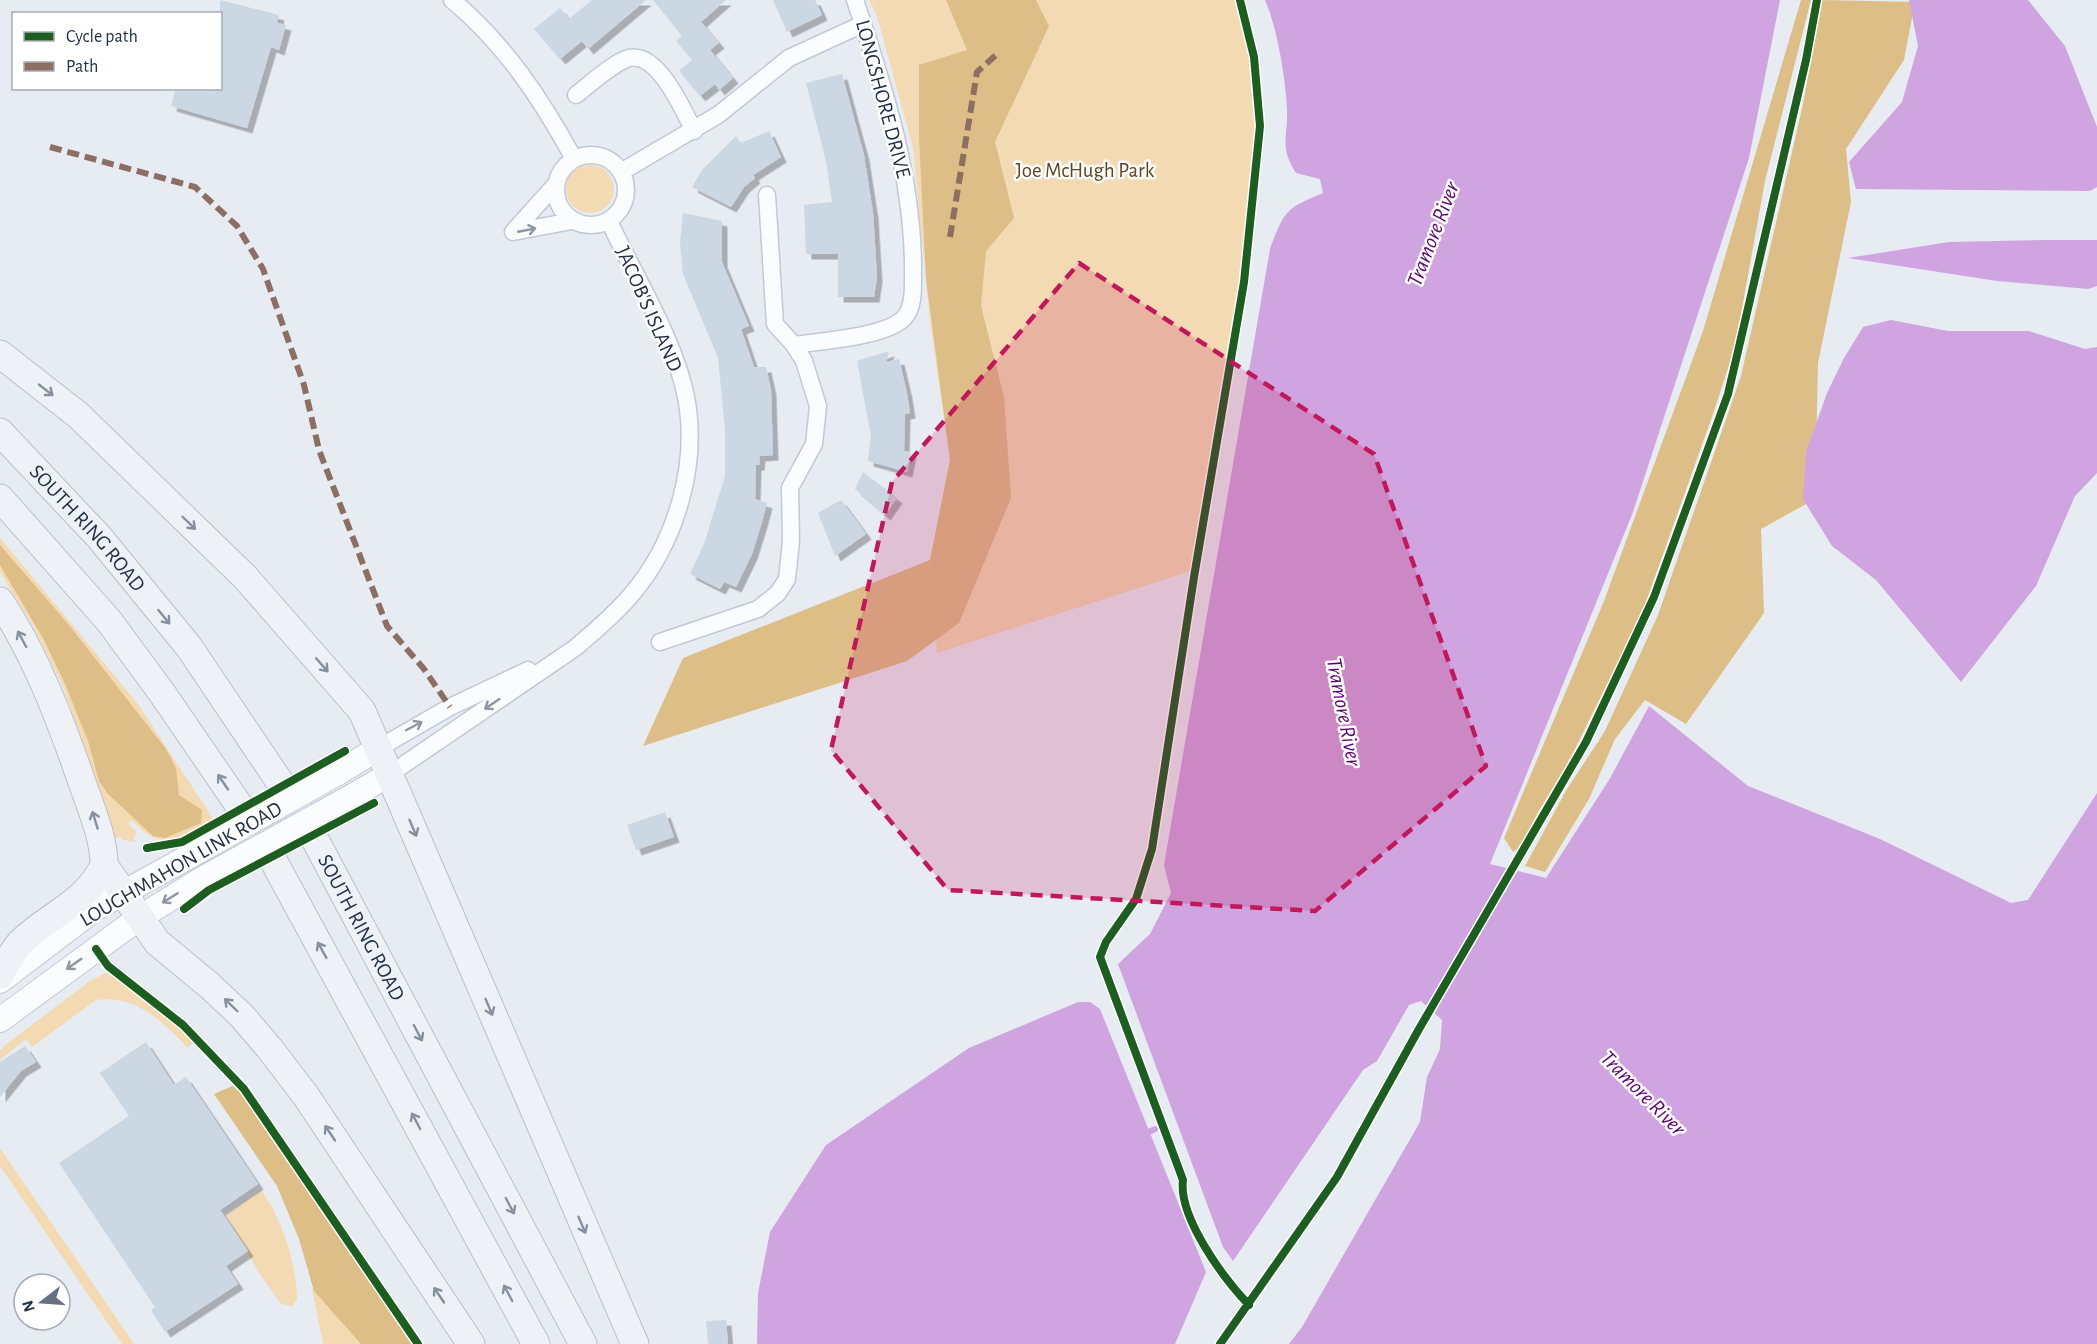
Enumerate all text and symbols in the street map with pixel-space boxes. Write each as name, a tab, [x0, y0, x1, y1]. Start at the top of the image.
legend	[12, 12, 222, 90]
street label: LONGSHORE DRIVE	[852, 18, 914, 180]
text: Cycle path	[66, 28, 138, 46]
text: Path	[66, 58, 98, 76]
park label: Joe McHugh Park	[1016, 160, 1155, 181]
water label: Tramore River	[1403, 178, 1463, 289]
one-way arrow	[517, 224, 536, 235]
street label: JACOB'S ISLAND	[612, 243, 686, 375]
one-way arrow	[38, 383, 54, 396]
street label: SOUTH RING ROAD	[26, 460, 149, 595]
one-way arrow	[181, 515, 196, 530]
one-way arrow	[158, 608, 171, 624]
one-way arrow	[16, 631, 28, 648]
water label: Tramore River	[1323, 656, 1365, 769]
one-way arrow	[315, 657, 329, 672]
one-way arrow	[484, 698, 501, 710]
one-way arrow	[405, 720, 422, 732]
one-way arrow	[217, 774, 229, 791]
street label: LOUGHMAHON LINK ROAD	[77, 798, 285, 930]
one-way arrow	[89, 811, 100, 830]
one-way arrow	[408, 818, 419, 837]
street label: SOUTH RING ROAD	[314, 851, 409, 1004]
one-way arrow	[162, 893, 179, 905]
one-way arrow	[316, 942, 328, 959]
one-way arrow	[66, 958, 82, 970]
one-way arrow	[223, 998, 238, 1013]
one-way arrow	[484, 998, 496, 1016]
one-way arrow	[413, 1024, 424, 1042]
water label: Tramore River	[1596, 1046, 1690, 1140]
one-way arrow	[410, 1113, 422, 1130]
one-way arrow	[324, 1125, 336, 1142]
one-way arrow	[505, 1196, 516, 1214]
one-way arrow	[577, 1216, 588, 1234]
north arrow	[12, 1272, 72, 1332]
one-way arrow	[502, 1284, 513, 1302]
one-way arrow	[432, 1287, 445, 1304]
text: N	[19, 1298, 38, 1314]

